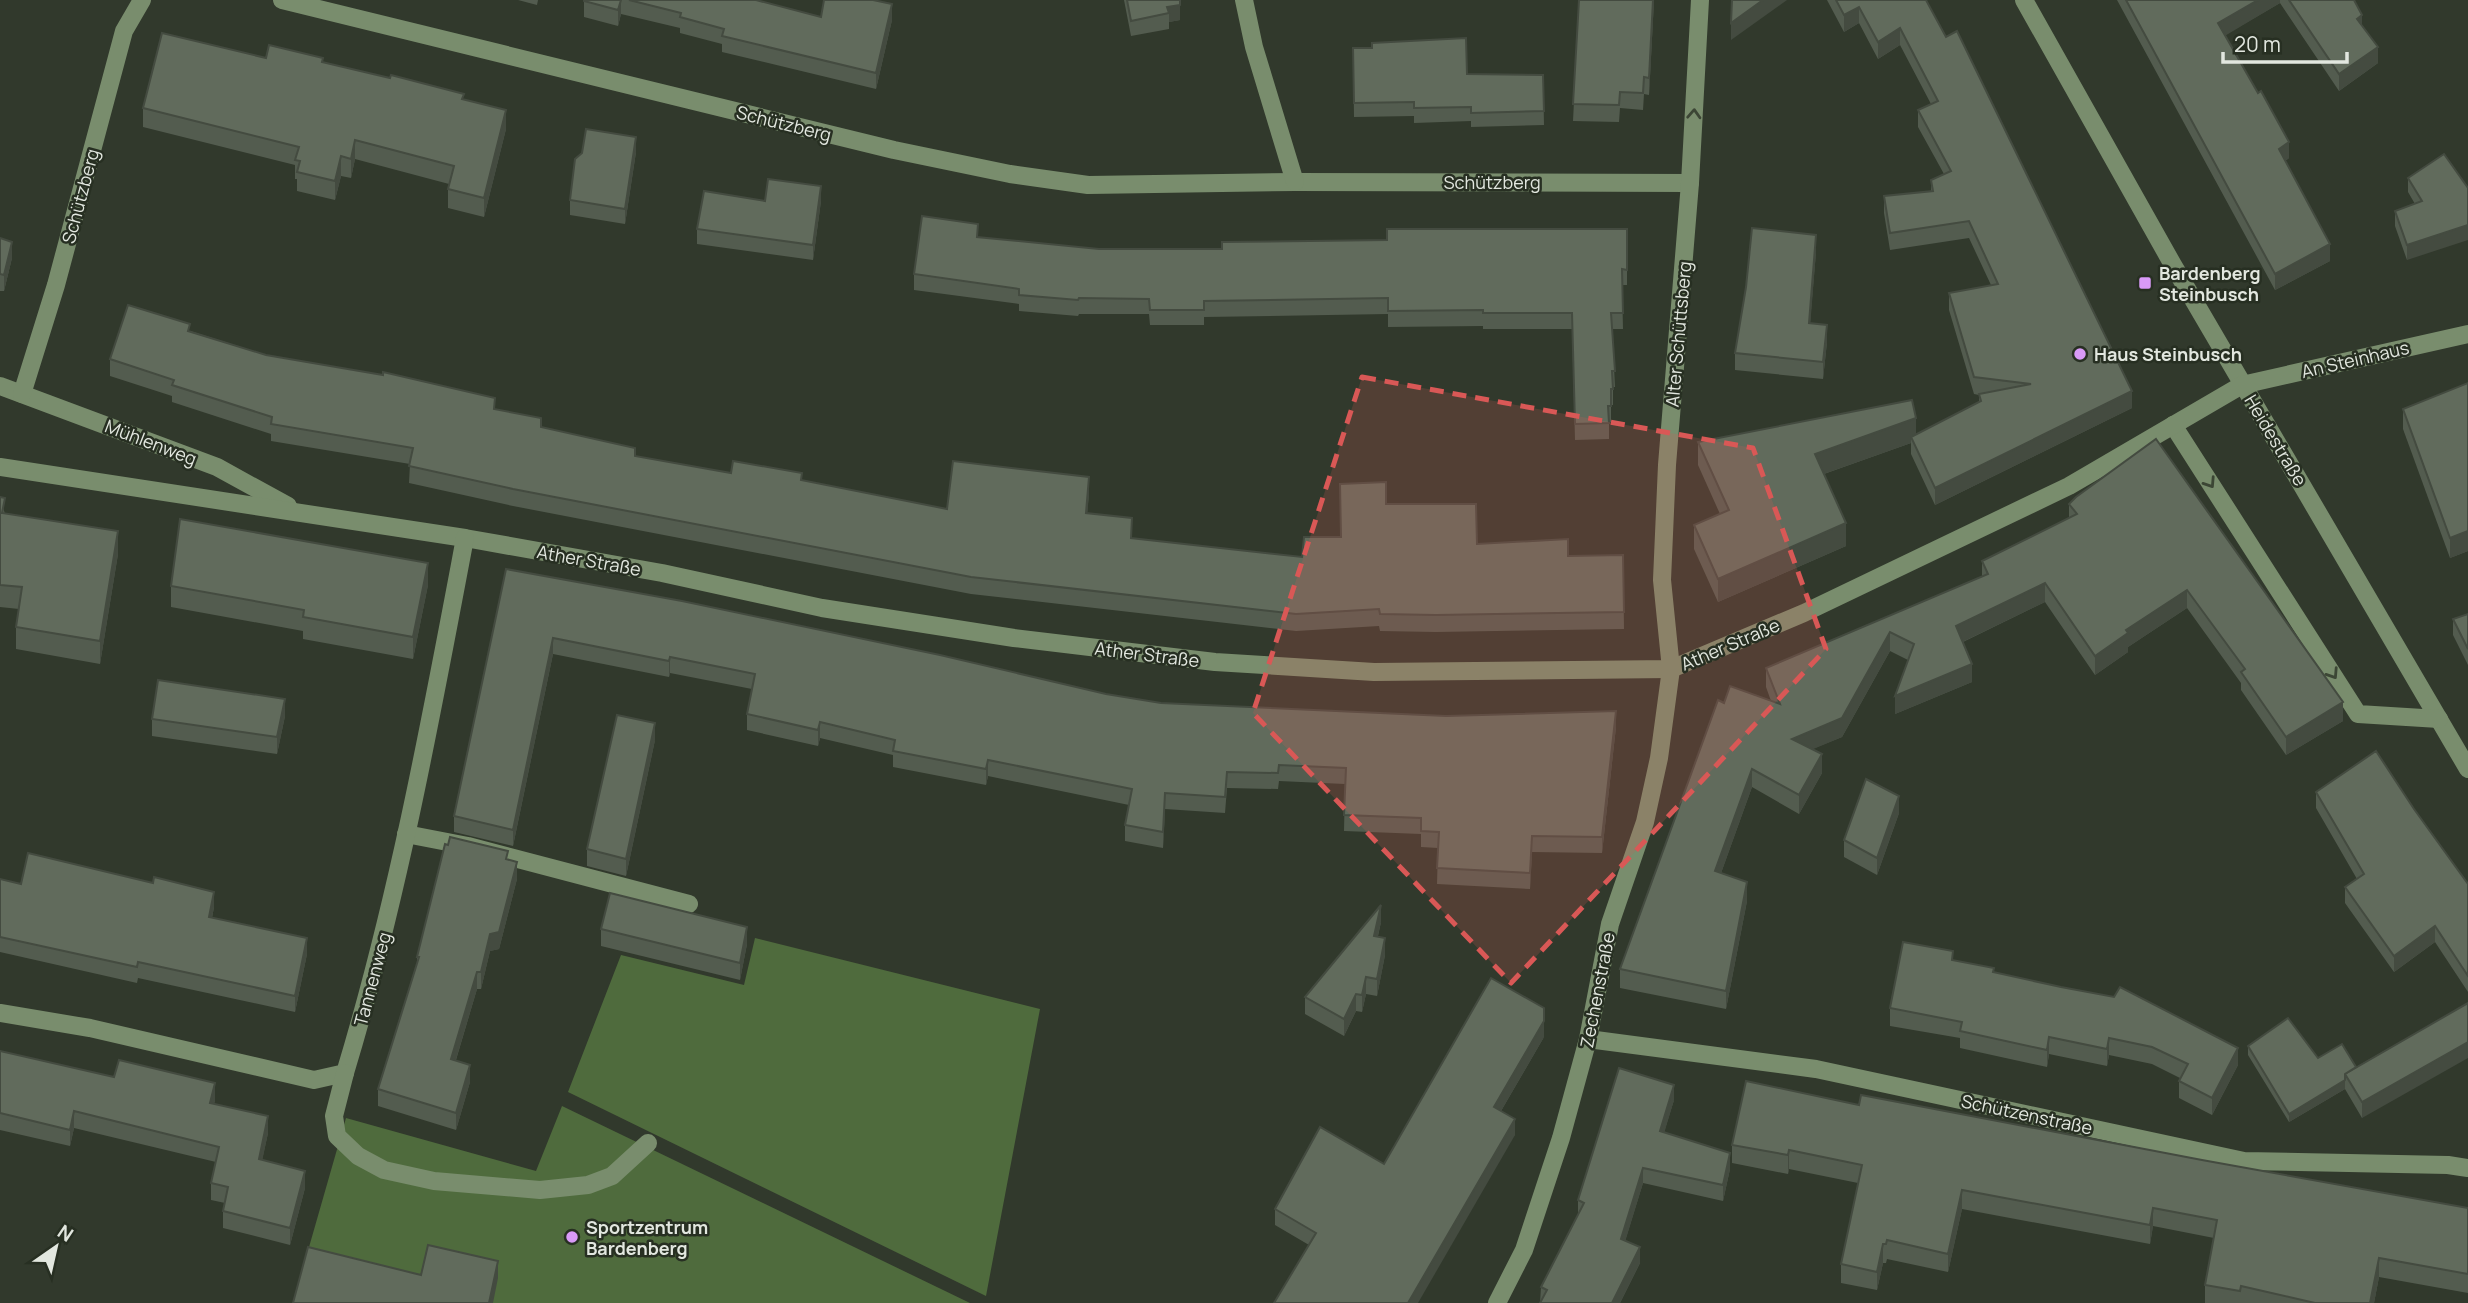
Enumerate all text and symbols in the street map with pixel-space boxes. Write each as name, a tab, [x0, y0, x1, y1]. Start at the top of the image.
scale bar	[2223, 21, 2347, 65]
text: 20 m	[2234, 30, 2281, 58]
street label: Schützberg	[734, 100, 834, 146]
one-way arrow	[1686, 109, 1701, 120]
street label: Schützberg	[56, 146, 104, 246]
street label: Schützberg	[1443, 170, 1541, 194]
street label: Alter Schüttsberg	[1660, 260, 1696, 408]
place label: Bardenberg Steinbusch	[2159, 261, 2261, 306]
marker: Bardenberg Steinbusch	[2137, 275, 2153, 291]
street label: An Steinhaus	[2299, 335, 2411, 383]
place label: Haus Steinbusch	[2094, 342, 2242, 366]
marker: Haus Steinbusch	[2072, 346, 2088, 362]
street label: Heidestraße	[2239, 390, 2313, 490]
street label: Mühlenweg	[102, 414, 200, 470]
one-way arrow	[2201, 475, 2214, 488]
street label: Ather Straße	[535, 539, 643, 581]
street label: Ather Straße	[1677, 612, 1783, 676]
street label: Ather Straße	[1093, 636, 1201, 672]
one-way arrow	[2324, 666, 2337, 679]
street label: Tannenweg	[348, 929, 396, 1029]
street label: Zechenstraße	[1574, 930, 1620, 1050]
street label: Schützenstraße	[1959, 1088, 2095, 1140]
north arrow	[21, 1212, 91, 1282]
place label: Sportzentrum Bardenberg	[586, 1215, 708, 1260]
text: N	[53, 1218, 78, 1248]
marker: Sportzentrum Bardenberg	[564, 1229, 580, 1245]

